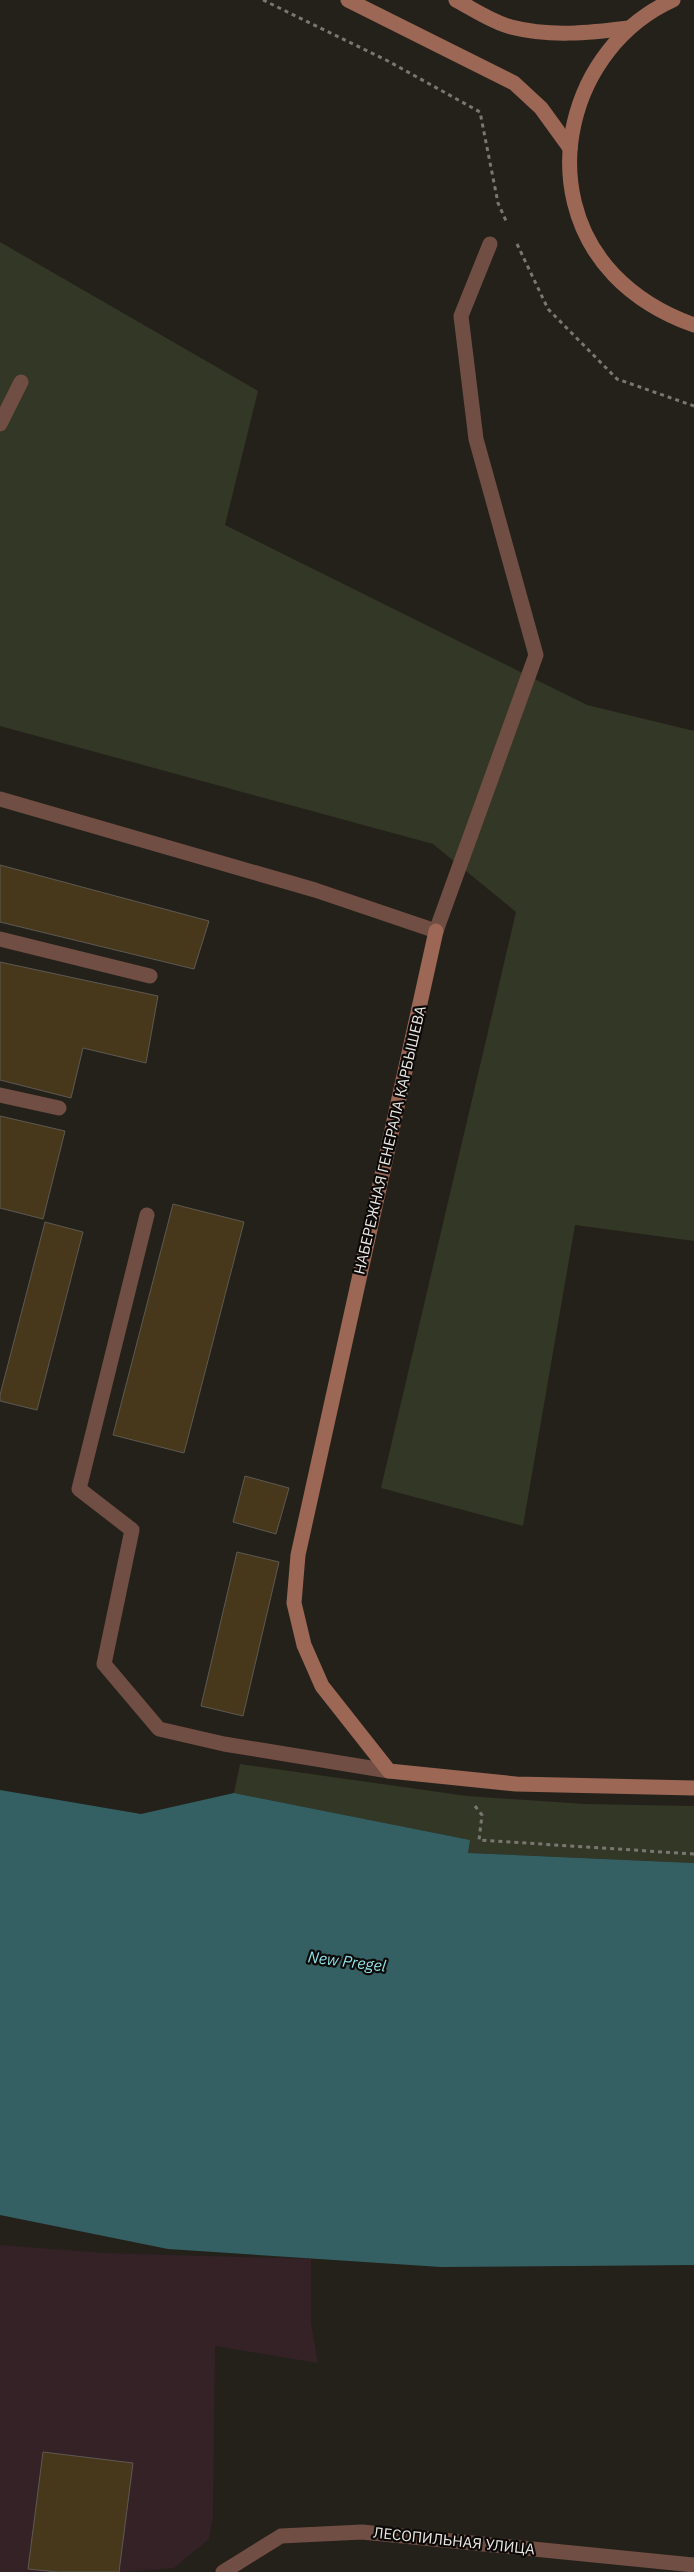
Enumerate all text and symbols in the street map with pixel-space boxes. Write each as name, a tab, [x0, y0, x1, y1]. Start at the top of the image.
street label: НАБЕРЕЖНАЯ ГЕНЕРАЛА КАРБЫШЕВА	[349, 1003, 430, 1276]
water label: New Pregel	[307, 1946, 388, 1976]
street label: ЛЕСОПИЛЬНАЯ УЛИЦА	[372, 2523, 536, 2558]

